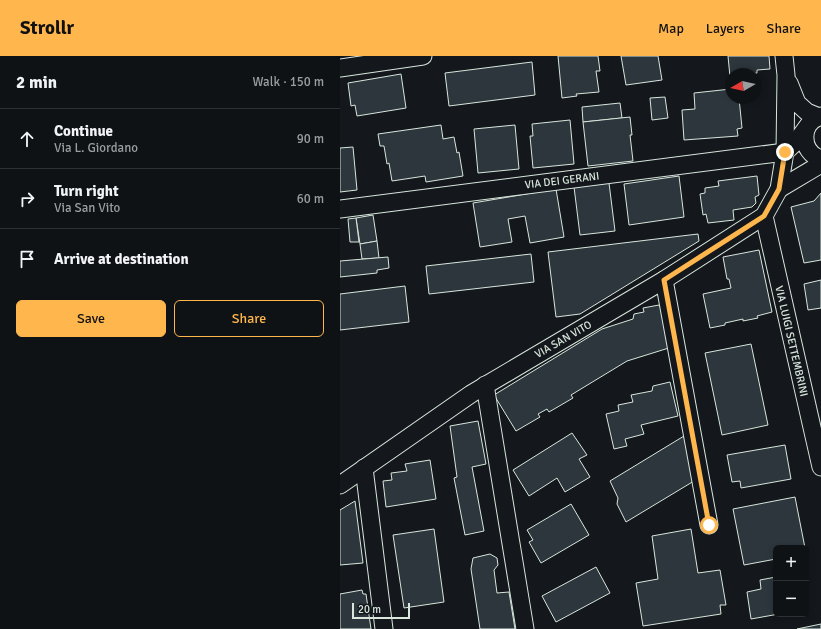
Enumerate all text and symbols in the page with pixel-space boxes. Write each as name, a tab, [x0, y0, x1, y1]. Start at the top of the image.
text: Strollr	[20, 16, 74, 40]
text: Map	[658, 20, 684, 37]
text: Layers	[706, 20, 745, 37]
text: Share	[767, 20, 801, 37]
north arrow	[725, 68, 761, 104]
text: 2 min	[16, 72, 57, 93]
text: Walk · 150 m	[253, 74, 324, 90]
text: Continue	[54, 122, 113, 140]
icon: ahead	[16, 128, 38, 150]
text: 90 m	[297, 131, 324, 147]
text: Via L. Giordano	[54, 140, 138, 156]
route end	[776, 143, 794, 161]
street label: VIA DEI GERANI	[524, 169, 600, 192]
text: Turn right	[54, 182, 119, 200]
icon: right	[16, 188, 38, 210]
text: 60 m	[297, 191, 324, 207]
text: Via San Vito	[54, 200, 120, 216]
icon: arrive	[16, 248, 38, 270]
text: Arrive at destination	[54, 250, 189, 268]
street label: VIA LUIGI SETTEMBRINI	[772, 284, 811, 398]
button: Save	[16, 300, 166, 337]
button: Share	[174, 300, 324, 337]
street label: VIA SAN VITO	[533, 318, 594, 361]
route start	[700, 516, 718, 534]
map controls	[773, 545, 809, 617]
button: +	[773, 545, 809, 581]
button: −	[773, 581, 809, 617]
scale bar	[352, 601, 410, 620]
text: 20 m	[358, 603, 381, 616]

